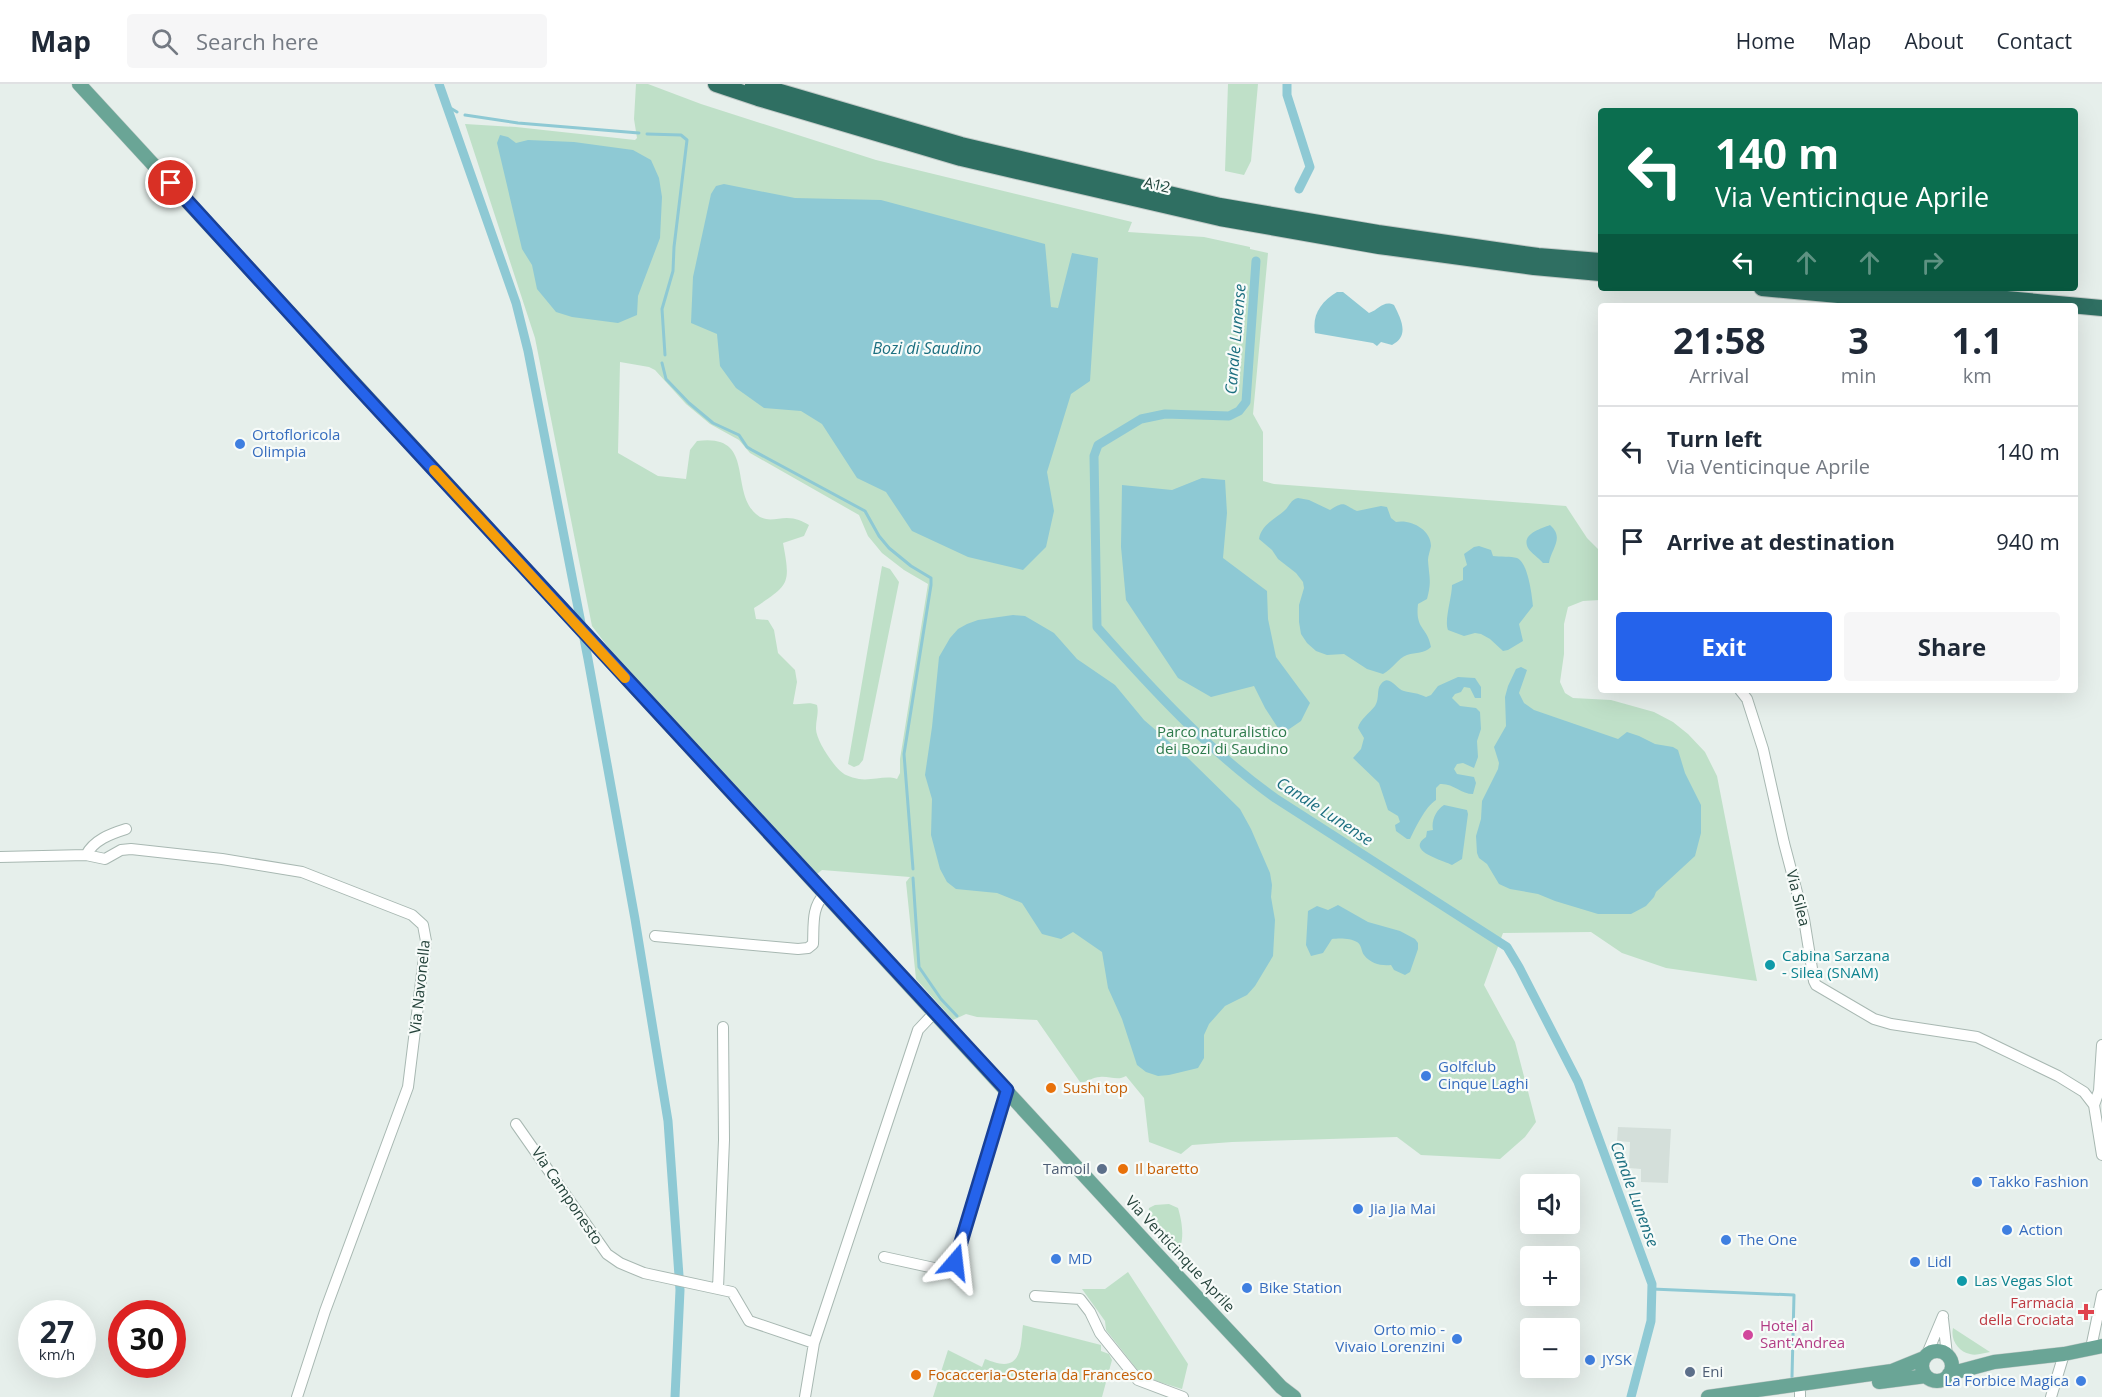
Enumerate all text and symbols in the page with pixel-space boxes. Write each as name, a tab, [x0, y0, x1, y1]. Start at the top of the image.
search box	[127, 14, 547, 68]
text: Map	[30, 22, 91, 60]
icon: search	[148, 25, 181, 58]
text: Search here	[196, 26, 319, 56]
text: Home	[1736, 27, 1795, 55]
text: Map	[1828, 27, 1871, 55]
text: About	[1904, 27, 1964, 55]
text: Contact	[1997, 27, 2072, 55]
text: 140 m	[1715, 124, 1839, 181]
icon: left	[1616, 132, 1694, 210]
pin	[145, 157, 196, 208]
icon: arrive	[154, 166, 187, 199]
street label: A12	[1142, 171, 1172, 197]
text: Via Venticinque Aprile	[1715, 178, 1989, 215]
icon: left	[1727, 246, 1760, 279]
icon: ahead	[1790, 246, 1823, 279]
icon: ahead	[1853, 246, 1886, 279]
icon: right	[1916, 246, 1949, 279]
water label: Canale Lunense	[1219, 283, 1251, 395]
text: 21:58	[1673, 316, 1766, 365]
text: 3	[1848, 316, 1869, 365]
text: 1.1	[1952, 316, 2003, 365]
water label: Bozi di Saudino	[872, 337, 982, 359]
text: Arrival	[1689, 362, 1749, 389]
text: min	[1841, 362, 1876, 389]
text: km	[1963, 362, 1992, 389]
text: Turn left	[1667, 423, 1762, 453]
place label: Ortofloricola Olimpia	[252, 424, 340, 461]
icon: left	[1616, 435, 1649, 468]
text: 140 m	[1996, 436, 2060, 466]
marker: Ortofloricola Olimpia	[233, 437, 247, 451]
text: Via Venticinque Aprile	[1667, 453, 1870, 480]
icon: arrive	[1616, 525, 1649, 558]
text: Arrive at destination	[1667, 526, 1895, 556]
text: 940 m	[1996, 526, 2060, 556]
button: Exit	[1616, 612, 1832, 681]
button: Share	[1844, 612, 2060, 681]
park label: Parco naturalistico dei Bozi di Saudino	[1156, 721, 1288, 758]
water label: Canale Lunense	[1272, 772, 1378, 850]
street label: Via Silea	[1782, 867, 1816, 928]
street label: Via Navonella	[404, 939, 434, 1035]
place label: Cabina Sarzana - Silea (SNAM)	[1782, 945, 1890, 982]
marker: Cabina Sarzana - Silea (SNAM)	[1763, 958, 1777, 972]
place label: Golfclub Cinque Laghi	[1438, 1056, 1528, 1093]
marker: Golfclub Cinque Laghi	[1419, 1069, 1433, 1083]
place label: Sushi top	[1063, 1077, 1128, 1097]
marker: Sushi top	[1044, 1081, 1058, 1095]
water label: Canale Lunense	[1606, 1138, 1664, 1250]
street label: Via Camponesto	[528, 1143, 608, 1248]
place label: Tamoil	[1043, 1158, 1090, 1178]
place label: Il baretto	[1135, 1158, 1199, 1178]
marker: Tamoil	[1095, 1162, 1109, 1176]
marker: Il baretto	[1116, 1162, 1130, 1176]
place label: Takko Fashion	[1989, 1171, 2089, 1191]
map controls	[1520, 1174, 1580, 1378]
button: sound	[1520, 1174, 1580, 1234]
marker: Takko Fashion	[1970, 1175, 1984, 1189]
street label: Via Venticinque Aprile	[1121, 1191, 1240, 1316]
place label: Jia Jia Mai	[1368, 1198, 1436, 1218]
marker: Jia Jia Mai	[1351, 1202, 1365, 1216]
place label: Action	[2019, 1219, 2063, 1239]
marker: Action	[2000, 1223, 2014, 1237]
place label: The One	[1738, 1229, 1797, 1249]
position arrow	[923, 1230, 987, 1294]
marker: The One	[1719, 1233, 1733, 1247]
button: +	[1520, 1246, 1580, 1306]
place label: MD	[1068, 1248, 1092, 1268]
place label: Lidl	[1927, 1251, 1952, 1271]
marker: MD	[1049, 1252, 1063, 1266]
marker: Lidl	[1908, 1255, 1922, 1269]
place label: Las Vegas Slot	[1974, 1270, 2072, 1290]
marker: Las Vegas Slot	[1955, 1274, 1969, 1288]
place label: Bike Station	[1259, 1277, 1342, 1297]
marker: Bike Station	[1240, 1281, 1254, 1295]
place label: Farmacia della Crociata	[1979, 1292, 2074, 1329]
speed limit sign: 30	[108, 1300, 186, 1378]
marker: Farmacia della Crociata	[2079, 1305, 2093, 1319]
text: 27	[40, 1311, 74, 1352]
place label: Hotel al Sant'Andrea	[1760, 1315, 1845, 1352]
button: −	[1520, 1318, 1580, 1378]
place label: Orto mio - Vivaio Lorenzini	[1335, 1319, 1445, 1356]
marker: Hotel al Sant'Andrea	[1741, 1328, 1755, 1342]
marker: Orto mio - Vivaio Lorenzini	[1450, 1332, 1464, 1346]
text: km/h	[39, 1344, 75, 1364]
place label: JYSK	[1600, 1349, 1633, 1369]
marker: JYSK	[1583, 1353, 1597, 1367]
place label: Eni	[1702, 1361, 1723, 1381]
place label: Focacceria-Osteria da Francesco	[928, 1364, 1153, 1384]
marker: Eni	[1683, 1365, 1697, 1379]
marker: Focacceria-Osteria da Francesco	[909, 1368, 923, 1382]
place label: La Forbice Magica	[1944, 1370, 2069, 1390]
marker: La Forbice Magica	[2074, 1374, 2088, 1388]

